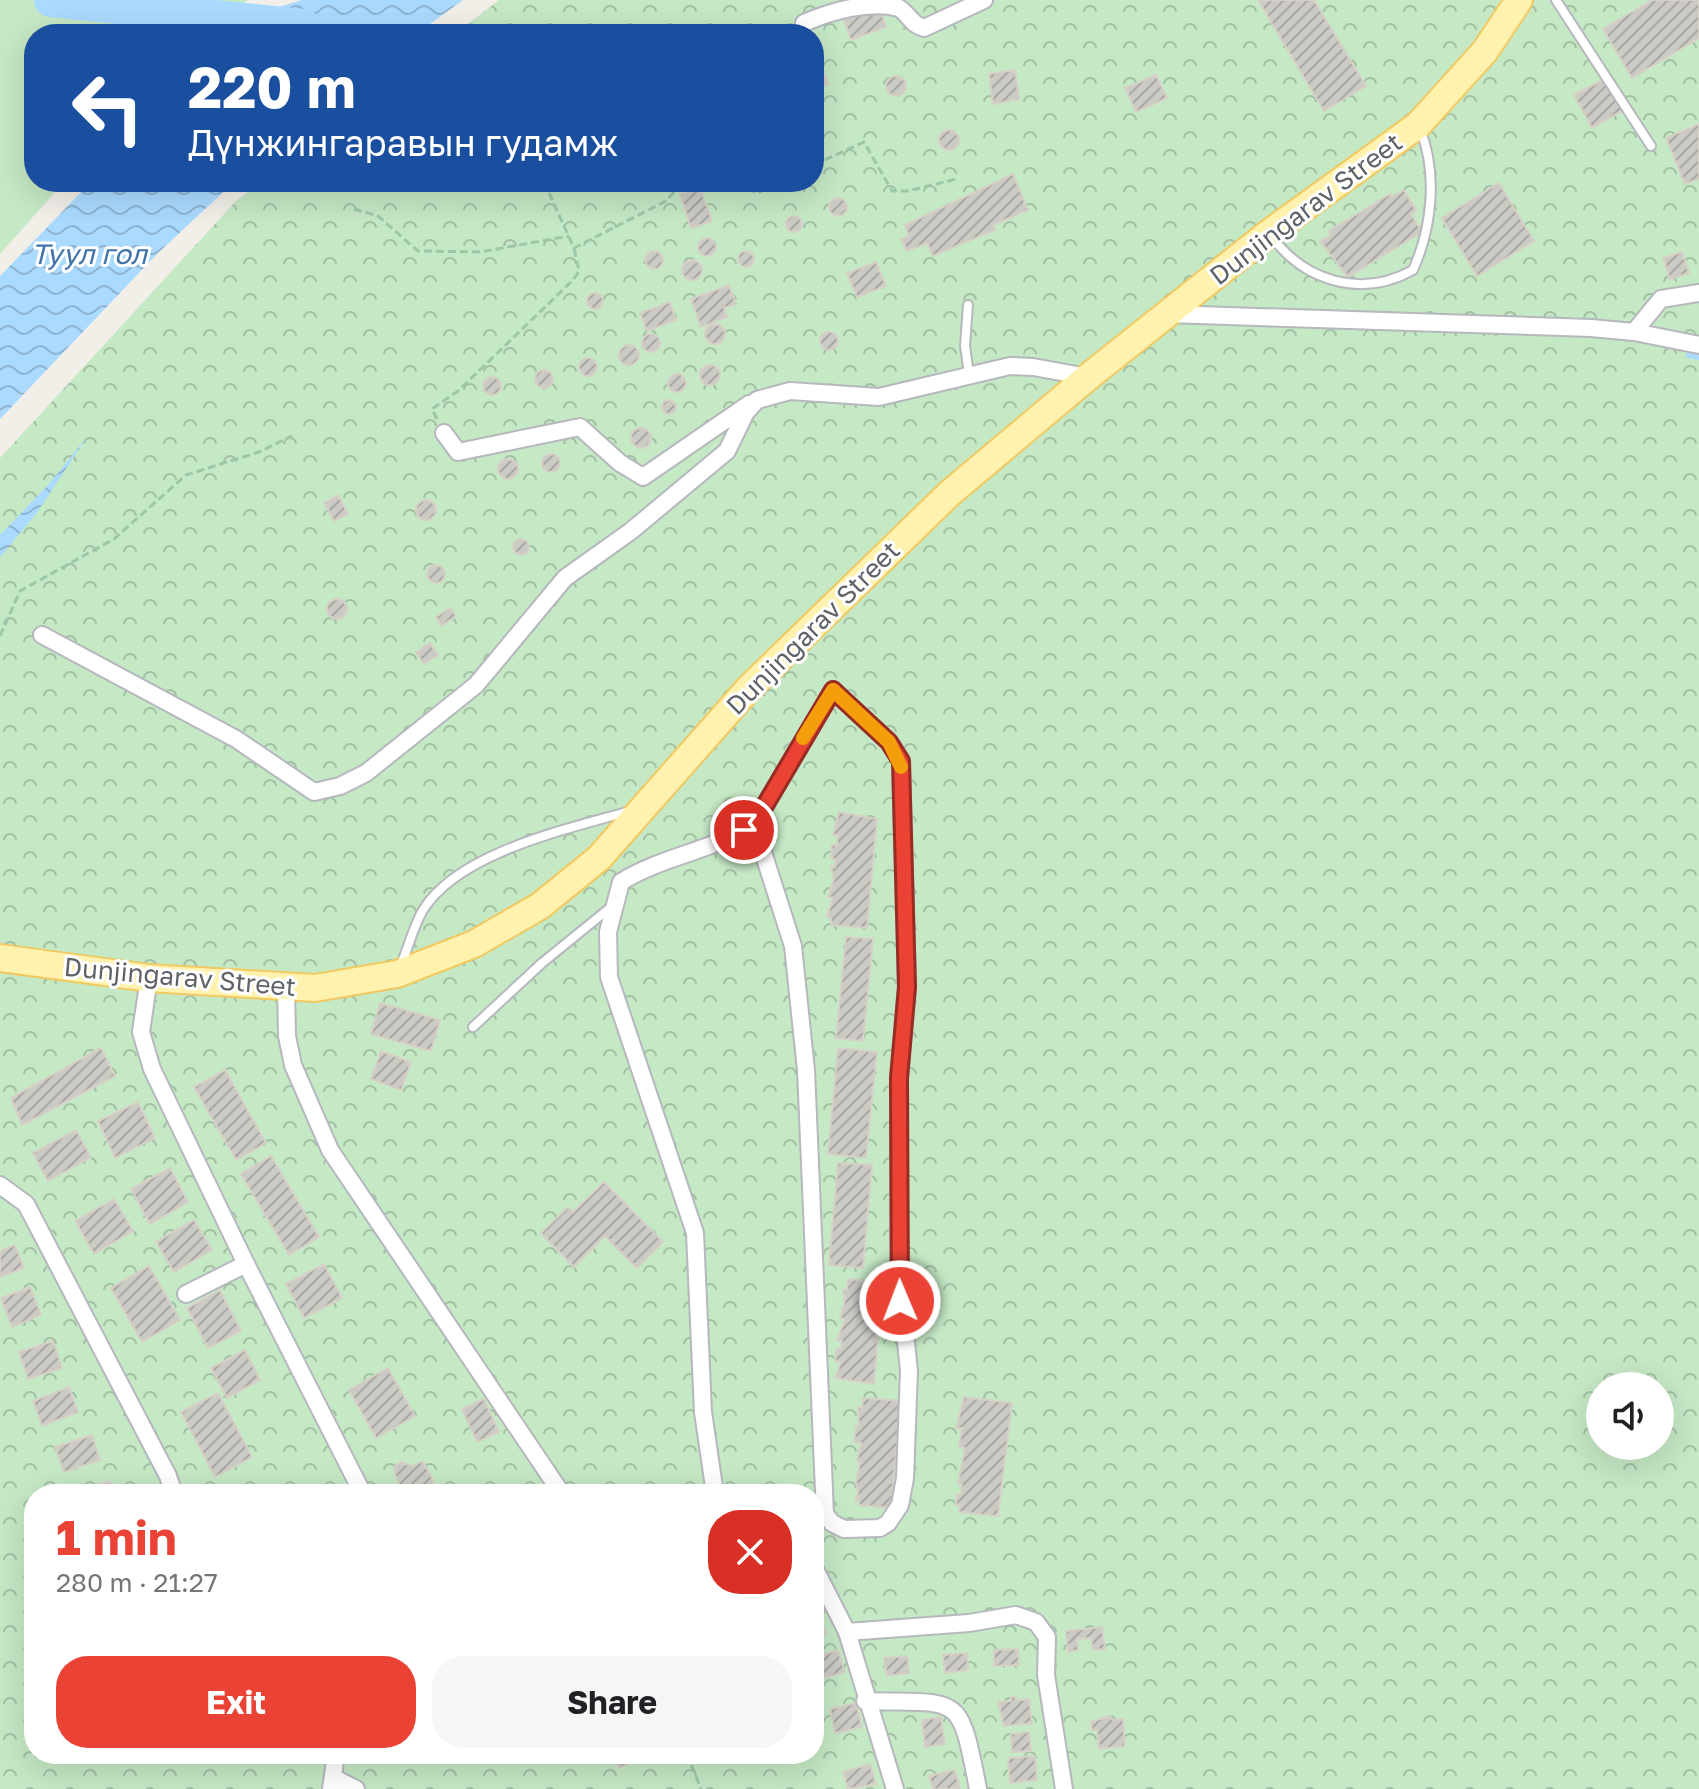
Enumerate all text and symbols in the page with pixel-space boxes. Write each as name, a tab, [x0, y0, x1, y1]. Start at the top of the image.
text: 220 m	[188, 53, 356, 120]
icon: left	[56, 56, 160, 160]
text: Дүнжингаравын гудамж	[188, 121, 618, 164]
street label: Dunjingarav Street	[1203, 126, 1408, 291]
water label: Туул гол	[31, 237, 148, 270]
street label: Dunjingarav Street	[719, 534, 906, 721]
pin	[710, 796, 778, 864]
icon: arrive	[722, 808, 766, 852]
street label: Dunjingarav Street	[63, 951, 297, 1002]
position arrow	[858, 1259, 942, 1343]
map controls	[1586, 1372, 1674, 1460]
button: sound	[1586, 1372, 1674, 1460]
text: 1 min	[56, 1508, 177, 1566]
button: close	[708, 1510, 792, 1594]
text: 280 m · 21:27	[56, 1567, 218, 1598]
button: Exit	[56, 1656, 416, 1748]
button: Share	[432, 1656, 792, 1748]

